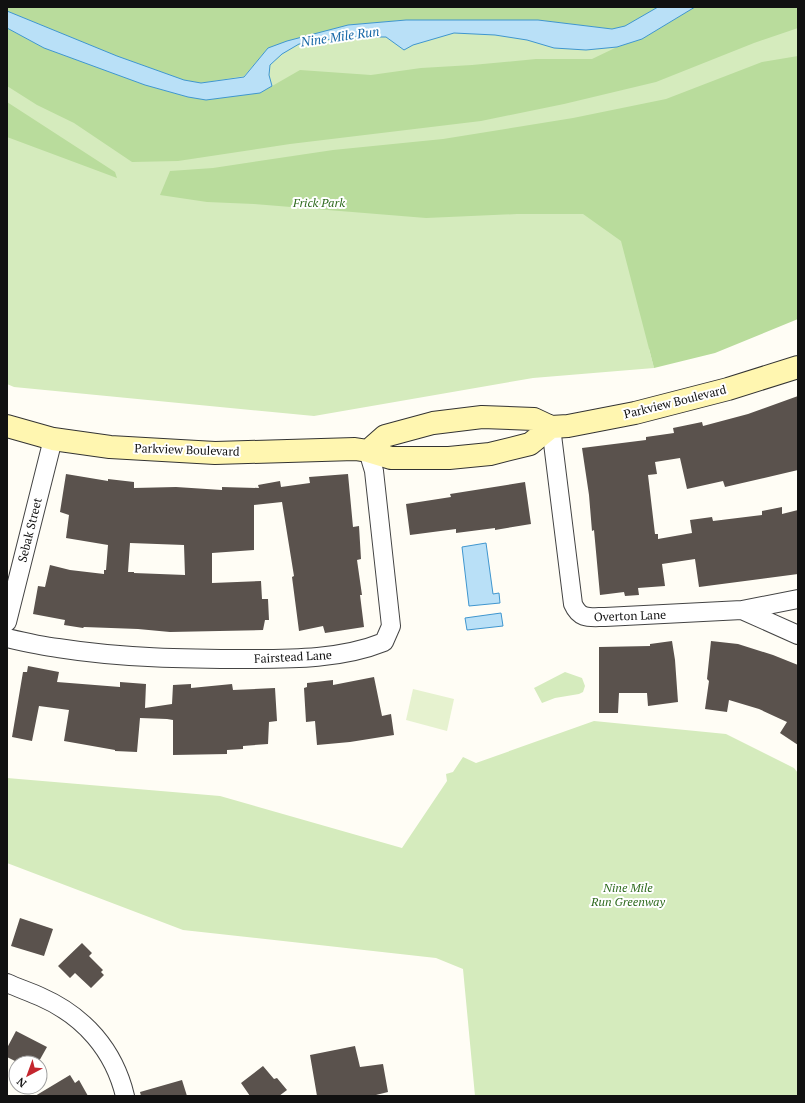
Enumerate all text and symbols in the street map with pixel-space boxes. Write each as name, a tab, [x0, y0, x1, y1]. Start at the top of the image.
water label: Nine Mile Run	[299, 22, 380, 51]
park label: Frick Park	[292, 195, 345, 210]
street label: Parkview Boulevard	[622, 381, 728, 422]
street label: Parkview Boulevard	[134, 440, 240, 459]
street label: Sebak Street	[14, 495, 45, 564]
street label: Overton Lane	[594, 607, 666, 624]
street label: Fairstead Lane	[254, 647, 332, 666]
park label: Nine Mile Run Greenway	[590, 880, 665, 909]
north arrow	[8, 1055, 48, 1095]
text: N	[13, 1074, 29, 1091]

